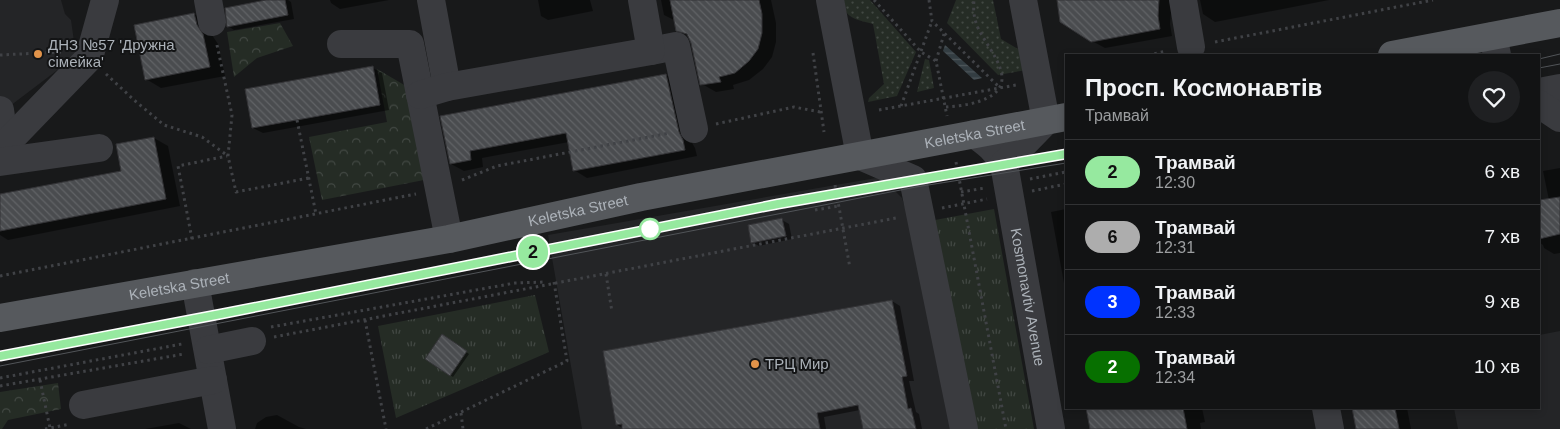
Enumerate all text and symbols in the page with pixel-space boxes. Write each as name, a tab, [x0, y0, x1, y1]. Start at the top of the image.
place label: ДНЗ №57 'Дружна сімейка'	[48, 36, 175, 70]
marker: ДНЗ №57 'Дружна сімейка'	[32, 48, 44, 60]
button: heart	[1468, 71, 1520, 123]
text: Просп. Космонавтів	[1085, 74, 1322, 101]
text: Трамвай	[1085, 107, 1149, 124]
street label: Keletska Street	[923, 116, 1027, 151]
text: Трамвай	[1155, 152, 1236, 173]
text: 6 хв	[1485, 161, 1520, 182]
text: 2	[1107, 162, 1118, 182]
text: 12:30	[1155, 174, 1195, 191]
street label: Keletska Street	[526, 191, 630, 229]
text: Трамвай	[1155, 217, 1236, 238]
unlabelled marker	[639, 218, 661, 240]
text: 7 хв	[1485, 226, 1520, 247]
street label: Kosmonavtiv Avenue	[1008, 227, 1049, 367]
text: 6	[1107, 227, 1118, 247]
line badge: 2	[517, 236, 549, 268]
text: 12:31	[1155, 239, 1195, 256]
text: 2	[528, 242, 538, 262]
street label: Keletska Street	[128, 269, 232, 303]
text: Трамвай	[1155, 282, 1236, 303]
text: 9 хв	[1485, 291, 1520, 312]
text: 3	[1107, 292, 1118, 312]
text: 12:33	[1155, 304, 1195, 321]
text: Трамвай	[1155, 347, 1236, 368]
place label: ТРЦ Мир	[765, 355, 829, 372]
text: 10 хв	[1474, 356, 1520, 377]
text: 2	[1107, 357, 1118, 377]
marker: ТРЦ Мир	[749, 358, 761, 370]
text: 12:34	[1155, 369, 1195, 386]

